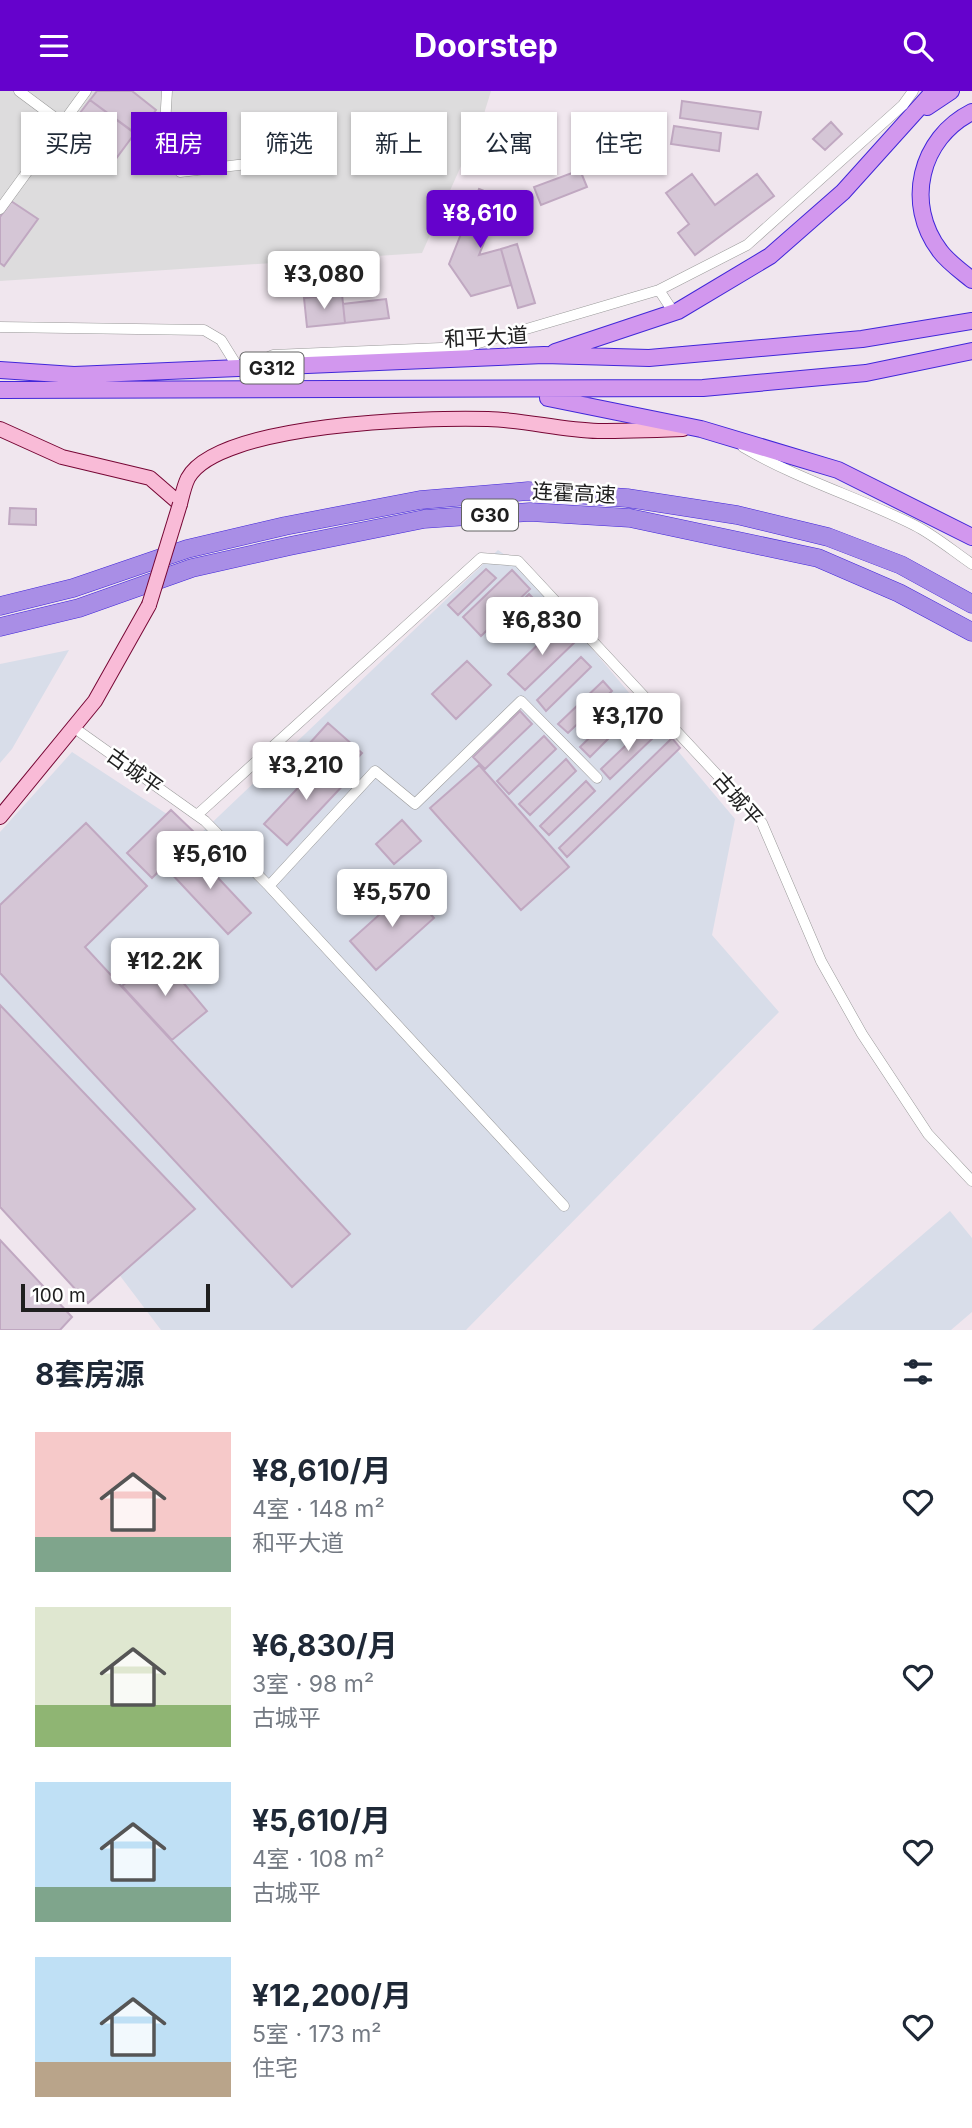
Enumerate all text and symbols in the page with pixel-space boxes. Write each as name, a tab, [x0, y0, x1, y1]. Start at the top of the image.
text: Doorstep	[414, 26, 558, 65]
icon: menu	[35, 27, 73, 65]
icon: search	[899, 27, 937, 65]
chip: 买房	[21, 112, 117, 175]
chip: 租房	[131, 112, 227, 175]
chip: 筛选	[241, 112, 337, 175]
chip: 新上	[351, 112, 447, 175]
chip: 公寓	[461, 112, 557, 175]
chip: 住宅	[571, 112, 667, 175]
pin: ¥8,610	[423, 191, 537, 250]
text: ¥8,610	[443, 199, 517, 227]
pin: ¥3,080	[267, 251, 381, 311]
text: ¥3,080	[284, 260, 364, 288]
street label: 和平大道	[443, 322, 529, 352]
road number: G312	[240, 353, 304, 383]
street label: 连霍高速	[531, 478, 617, 508]
road number: G30	[462, 499, 518, 531]
pin: ¥6,830	[485, 597, 599, 657]
text: ¥6,830	[502, 606, 582, 634]
pin: ¥3,170	[571, 693, 685, 753]
text: ¥3,170	[592, 702, 664, 730]
street label: 古城平	[102, 742, 168, 800]
pin: ¥3,210	[249, 743, 363, 802]
text: ¥3,210	[268, 751, 344, 779]
street label: 古城平	[708, 767, 768, 831]
pin: ¥5,610	[153, 831, 267, 891]
text: ¥5,610	[173, 840, 247, 868]
pin: ¥5,570	[335, 869, 449, 929]
text: ¥5,570	[353, 878, 431, 906]
pin: ¥12.2K	[108, 939, 222, 998]
text: ¥12.2K	[127, 947, 203, 975]
scale bar	[21, 1281, 210, 1313]
text: 100 m	[32, 1284, 86, 1307]
icon: filters	[899, 1353, 937, 1391]
text: 8套房源	[35, 1356, 145, 1392]
text: ¥8,610/月	[252, 1452, 391, 1488]
icon: home	[91, 1460, 175, 1544]
icon: heart	[899, 1483, 937, 1521]
text: 4室 · 148 m²	[252, 1495, 385, 1523]
text: 和平大道	[252, 1529, 344, 1557]
text: ¥6,830/月	[252, 1627, 398, 1663]
icon: home	[91, 1635, 175, 1719]
icon: heart	[899, 1658, 937, 1696]
text: 3室 · 98 m²	[252, 1670, 374, 1698]
text: 古城平	[252, 1704, 321, 1732]
text: ¥5,610/月	[252, 1802, 391, 1838]
icon: home	[91, 1810, 175, 1894]
icon: heart	[899, 1833, 937, 1871]
text: 4室 · 108 m²	[252, 1845, 384, 1873]
text: 古城平	[252, 1879, 321, 1907]
text: ¥12,200/月	[252, 1977, 412, 2013]
icon: home	[91, 1985, 175, 2069]
icon: heart	[899, 2008, 937, 2046]
text: 5室 · 173 m²	[252, 2020, 382, 2048]
text: 住宅	[252, 2054, 298, 2082]

